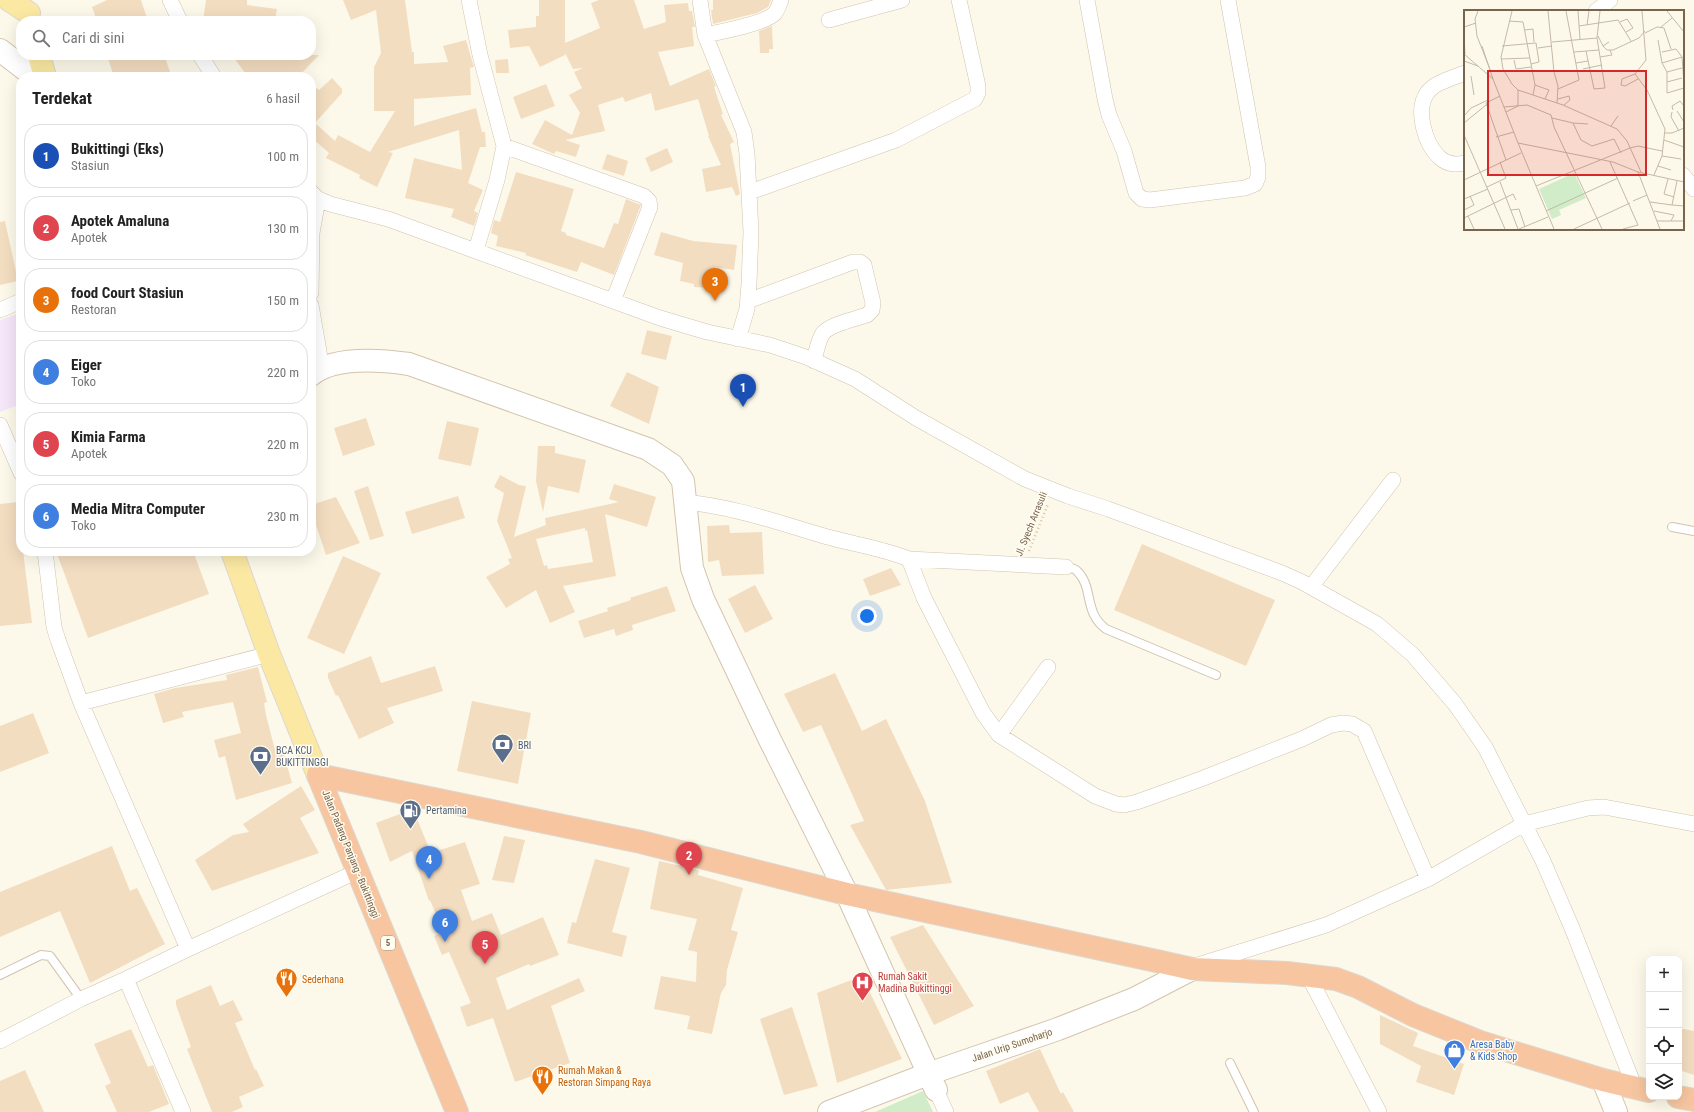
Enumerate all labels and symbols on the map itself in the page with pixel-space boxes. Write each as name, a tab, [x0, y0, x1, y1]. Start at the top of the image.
inset map	[1464, 10, 1684, 230]
pin: 3	[702, 268, 728, 301]
pin: 1	[730, 374, 756, 407]
street label: Jl. Syech Arrasuli	[1013, 490, 1049, 558]
your location	[857, 606, 877, 626]
bank icon: BRI	[489, 732, 515, 765]
place label: BRI	[518, 740, 531, 751]
bank icon: BCA KCU BUKITTINGGI	[247, 743, 273, 776]
place label: BCA KCU BUKITTINGGI	[276, 745, 328, 768]
street label: Jalan Padang Panjang - Bukittinggi	[320, 788, 382, 920]
fuel station icon: Pertamina	[398, 797, 424, 830]
place label: Pertamina	[426, 805, 467, 816]
pin: 2	[676, 842, 702, 875]
pin: 4	[416, 846, 442, 879]
pin: 6	[432, 909, 458, 942]
pin: 5	[472, 931, 498, 964]
road number: 5	[381, 936, 395, 950]
restaurant icon: Sederhana	[274, 966, 300, 999]
hospital icon: Rumah Sakit Madina Bukittinggi	[849, 969, 875, 1002]
place label: Rumah Sakit Madina Bukittinggi	[878, 971, 952, 994]
place label: Sederhana	[302, 974, 344, 985]
street label: Jalan Urip Sumoharjo	[970, 1026, 1054, 1064]
shop icon: Aresa Baby & Kids Shop	[1441, 1037, 1467, 1070]
place label: Aresa Baby & Kids Shop	[1470, 1039, 1517, 1062]
restaurant icon: Rumah Makan & Restoran Simpang Raya	[529, 1063, 555, 1096]
place label: Rumah Makan & Restoran Simpang Raya	[558, 1065, 651, 1088]

